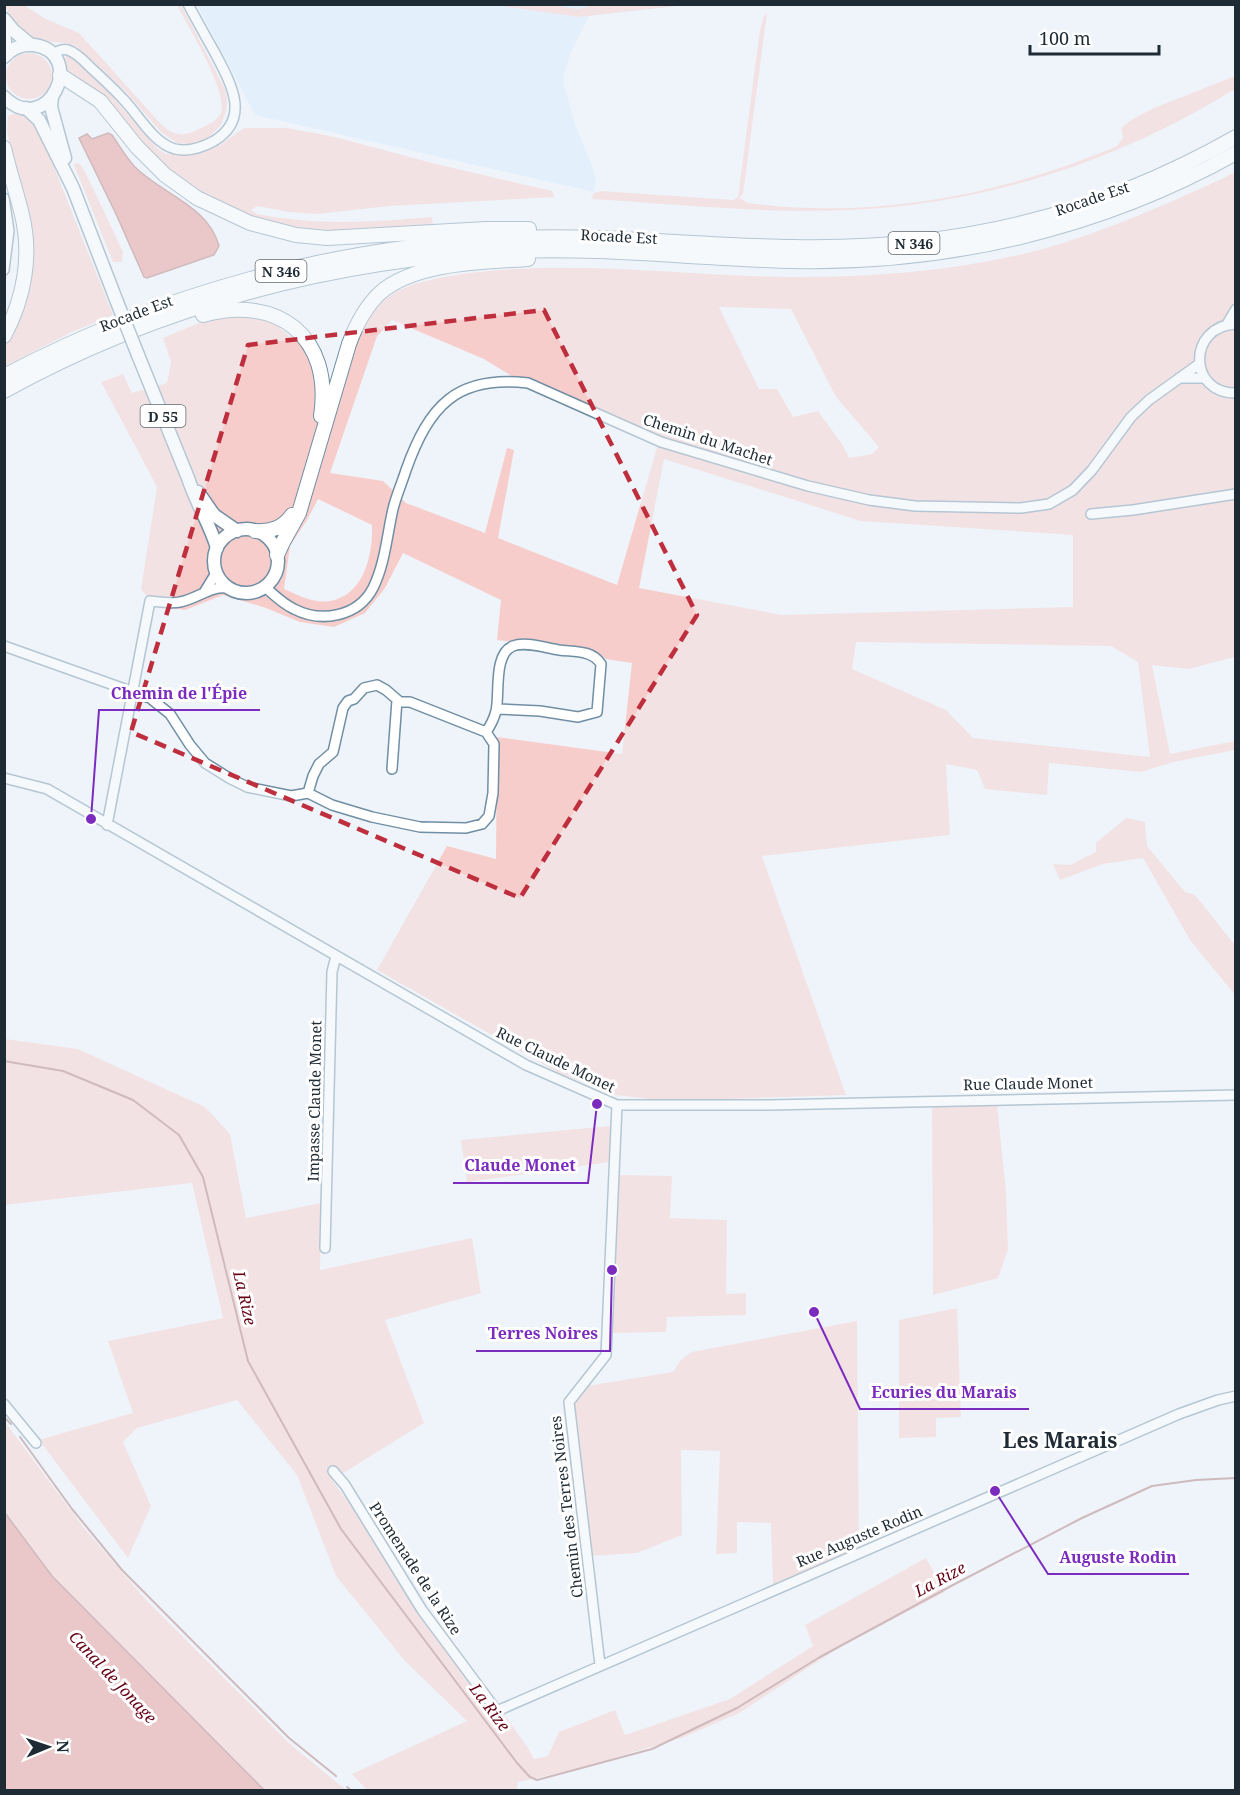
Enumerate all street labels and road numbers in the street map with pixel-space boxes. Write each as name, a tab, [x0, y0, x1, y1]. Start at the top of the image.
street label: Rocade Est	[1052, 176, 1132, 220]
street label: Rocade Est	[580, 224, 658, 248]
road number: N 346	[888, 232, 940, 254]
road number: N 346	[256, 260, 306, 282]
street label: Rocade Est	[97, 290, 175, 336]
road number: D 55	[140, 405, 186, 427]
street label: Chemin du Machet	[641, 409, 775, 469]
street label: Impasse Claude Monet	[303, 1020, 325, 1182]
street label: Rue Claude Monet	[493, 1022, 619, 1096]
street label: Rue Claude Monet	[963, 1072, 1093, 1094]
street label: Chemin des Terres Noires	[545, 1415, 587, 1599]
street label: Promenade de la Rize	[365, 1498, 467, 1638]
street label: Rue Auguste Rodin	[793, 1500, 925, 1572]

